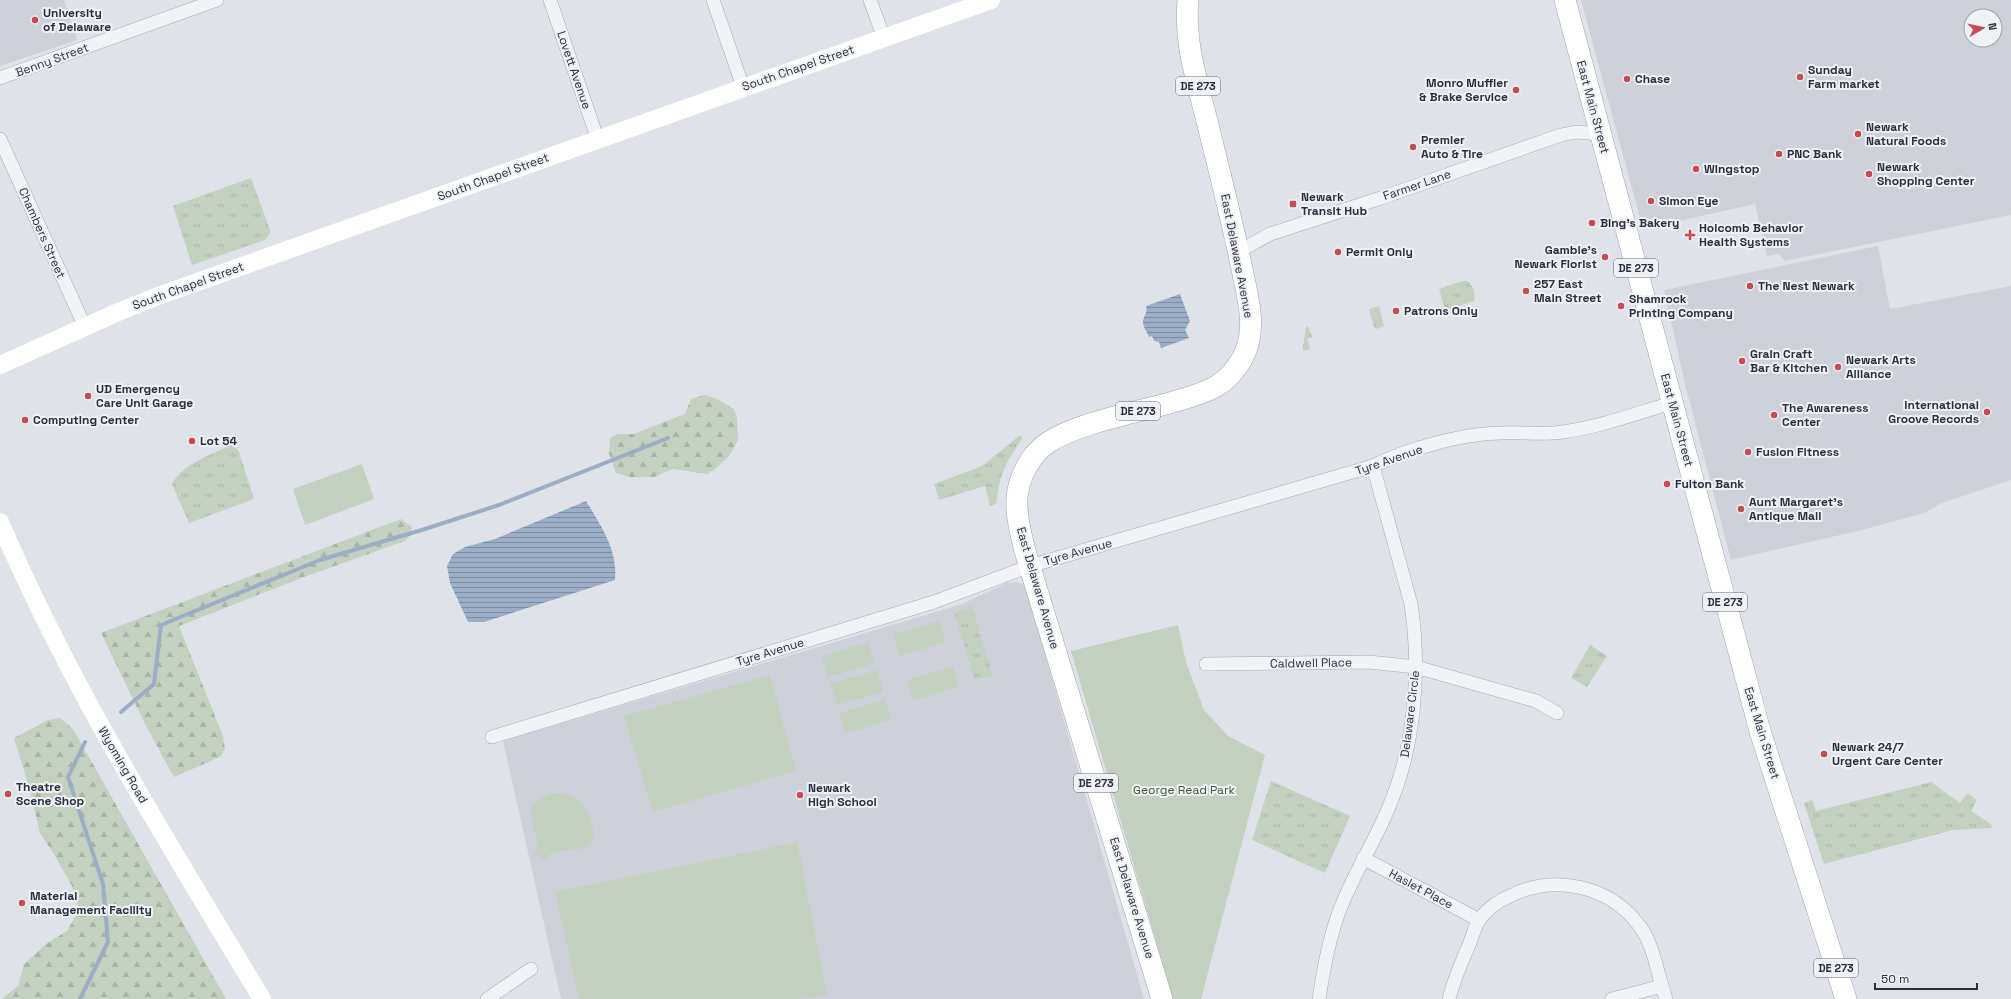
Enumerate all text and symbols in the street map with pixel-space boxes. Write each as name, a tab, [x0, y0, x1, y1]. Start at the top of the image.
place label: University of Delaware	[43, 5, 111, 35]
north arrow	[1963, 8, 2003, 48]
marker: University of Delaware	[30, 15, 40, 25]
text: N	[1985, 22, 2000, 31]
street label: Lovett Avenue	[553, 29, 595, 111]
street label: Benny Street	[13, 39, 91, 81]
street label: South Chapel Street	[740, 41, 856, 95]
street label: East Main Street	[1573, 59, 1613, 155]
place label: Sunday Farm market	[1808, 62, 1880, 92]
place label: Chase	[1635, 71, 1670, 87]
marker: Sunday Farm market	[1795, 72, 1805, 82]
marker: Chase	[1622, 74, 1632, 84]
place label: Monro Muffler & Brake Service	[1419, 75, 1508, 105]
road number: DE 273	[1176, 77, 1220, 95]
marker: Monro Muffler & Brake Service	[1511, 85, 1521, 95]
place label: Newark Natural Foods	[1866, 119, 1946, 149]
marker: Newark Natural Foods	[1853, 129, 1863, 139]
place label: Premier Auto & Tire	[1421, 132, 1483, 162]
marker: Premier Auto & Tire	[1408, 142, 1418, 152]
place label: PNC Bank	[1787, 146, 1842, 162]
street label: South Chapel Street	[435, 149, 551, 205]
marker: PNC Bank	[1774, 149, 1784, 159]
place label: Newark Shopping Center	[1877, 159, 1975, 189]
place label: Wingstop	[1704, 161, 1760, 177]
marker: Wingstop	[1691, 164, 1701, 174]
street label: Farmer Lane	[1381, 166, 1453, 204]
marker: Newark Shopping Center	[1864, 169, 1874, 179]
street label: Chambers Street	[15, 185, 69, 281]
place label: Newark Transit Hub	[1301, 189, 1367, 219]
street label: East Delaware Avenue	[1217, 192, 1257, 320]
place label: Simon Eye	[1659, 193, 1719, 209]
marker: Simon Eye	[1646, 196, 1656, 206]
marker: Newark Transit Hub	[1288, 199, 1298, 209]
place label: Bing's Bakery	[1600, 215, 1679, 231]
marker: Bing's Bakery	[1587, 218, 1597, 228]
place label: Holcomb Behavior Health Systems	[1699, 220, 1804, 250]
marker: Holcomb Behavior Health Systems	[1684, 229, 1696, 241]
place label: Gamble's Newark Florist	[1515, 242, 1597, 272]
place label: Permit Only	[1346, 244, 1413, 260]
marker: Permit Only	[1333, 247, 1343, 257]
marker: Gamble's Newark Florist	[1600, 252, 1610, 262]
street label: South Chapel Street	[130, 258, 246, 314]
road number: DE 273	[1614, 259, 1658, 277]
place label: 257 East Main Street	[1534, 276, 1602, 306]
place label: The Nest Newark	[1758, 278, 1855, 294]
marker: The Nest Newark	[1745, 281, 1755, 291]
marker: 257 East Main Street	[1521, 286, 1531, 296]
place label: Shamrock Printing Company	[1629, 291, 1733, 321]
marker: Shamrock Printing Company	[1616, 301, 1626, 311]
place label: Patrons Only	[1404, 303, 1478, 319]
marker: Patrons Only	[1391, 306, 1401, 316]
place label: Grain Craft Bar & Kitchen	[1750, 346, 1828, 376]
place label: Newark Arts Alliance	[1846, 352, 1916, 382]
marker: Grain Craft Bar & Kitchen	[1737, 356, 1747, 366]
marker: Newark Arts Alliance	[1833, 362, 1843, 372]
street label: East Main Street	[1657, 372, 1697, 468]
place label: UD Emergency Care Unit Garage	[96, 381, 193, 411]
marker: UD Emergency Care Unit Garage	[83, 391, 93, 401]
place label: International Groove Records	[1888, 397, 1979, 427]
place label: The Awareness Center	[1782, 400, 1869, 430]
road number: DE 273	[1116, 402, 1160, 420]
marker: International Groove Records	[1982, 407, 1992, 417]
marker: The Awareness Center	[1769, 410, 1779, 420]
place label: Computing Center	[33, 412, 139, 428]
marker: Computing Center	[20, 415, 30, 425]
place label: Lot 54	[200, 433, 237, 449]
marker: Lot 54	[187, 436, 197, 446]
street label: Tyre Avenue	[1353, 441, 1425, 479]
place label: Fusion Fitness	[1756, 444, 1839, 460]
marker: Fusion Fitness	[1743, 447, 1753, 457]
place label: Fulton Bank	[1675, 476, 1744, 492]
marker: Fulton Bank	[1662, 479, 1672, 489]
place label: Aunt Margaret's Antique Mall	[1749, 494, 1843, 524]
marker: Aunt Margaret's Antique Mall	[1736, 504, 1746, 514]
street label: East Delaware Avenue	[1013, 525, 1063, 651]
street label: Tyre Avenue	[1042, 535, 1114, 569]
road number: DE 273	[1703, 593, 1747, 611]
street label: Tyre Avenue	[734, 634, 806, 670]
street label: Caldwell Place	[1270, 654, 1352, 672]
street label: Delaware Circle	[1397, 669, 1423, 759]
street label: East Main Street	[1740, 685, 1784, 781]
street label: Wyoming Road	[95, 724, 151, 806]
place label: Newark 24/7 Urgent Care Center	[1832, 739, 1943, 769]
marker: Newark 24/7 Urgent Care Center	[1819, 749, 1829, 759]
road number: DE 273	[1074, 774, 1118, 792]
place label: Theatre Scene Shop	[16, 779, 85, 809]
place label: Newark High School	[808, 780, 877, 810]
park label: George Read Park	[1133, 782, 1235, 798]
marker: Theatre Scene Shop	[3, 789, 13, 799]
marker: Newark High School	[795, 790, 805, 800]
street label: East Delaware Avenue	[1106, 835, 1158, 961]
street label: Haslet Place	[1386, 865, 1456, 913]
place label: Material Management Facility	[30, 888, 152, 918]
marker: Material Management Facility	[17, 898, 27, 908]
road number: DE 273	[1814, 959, 1858, 977]
scale bar	[1875, 965, 1977, 991]
text: 50 m	[1881, 971, 1909, 987]

